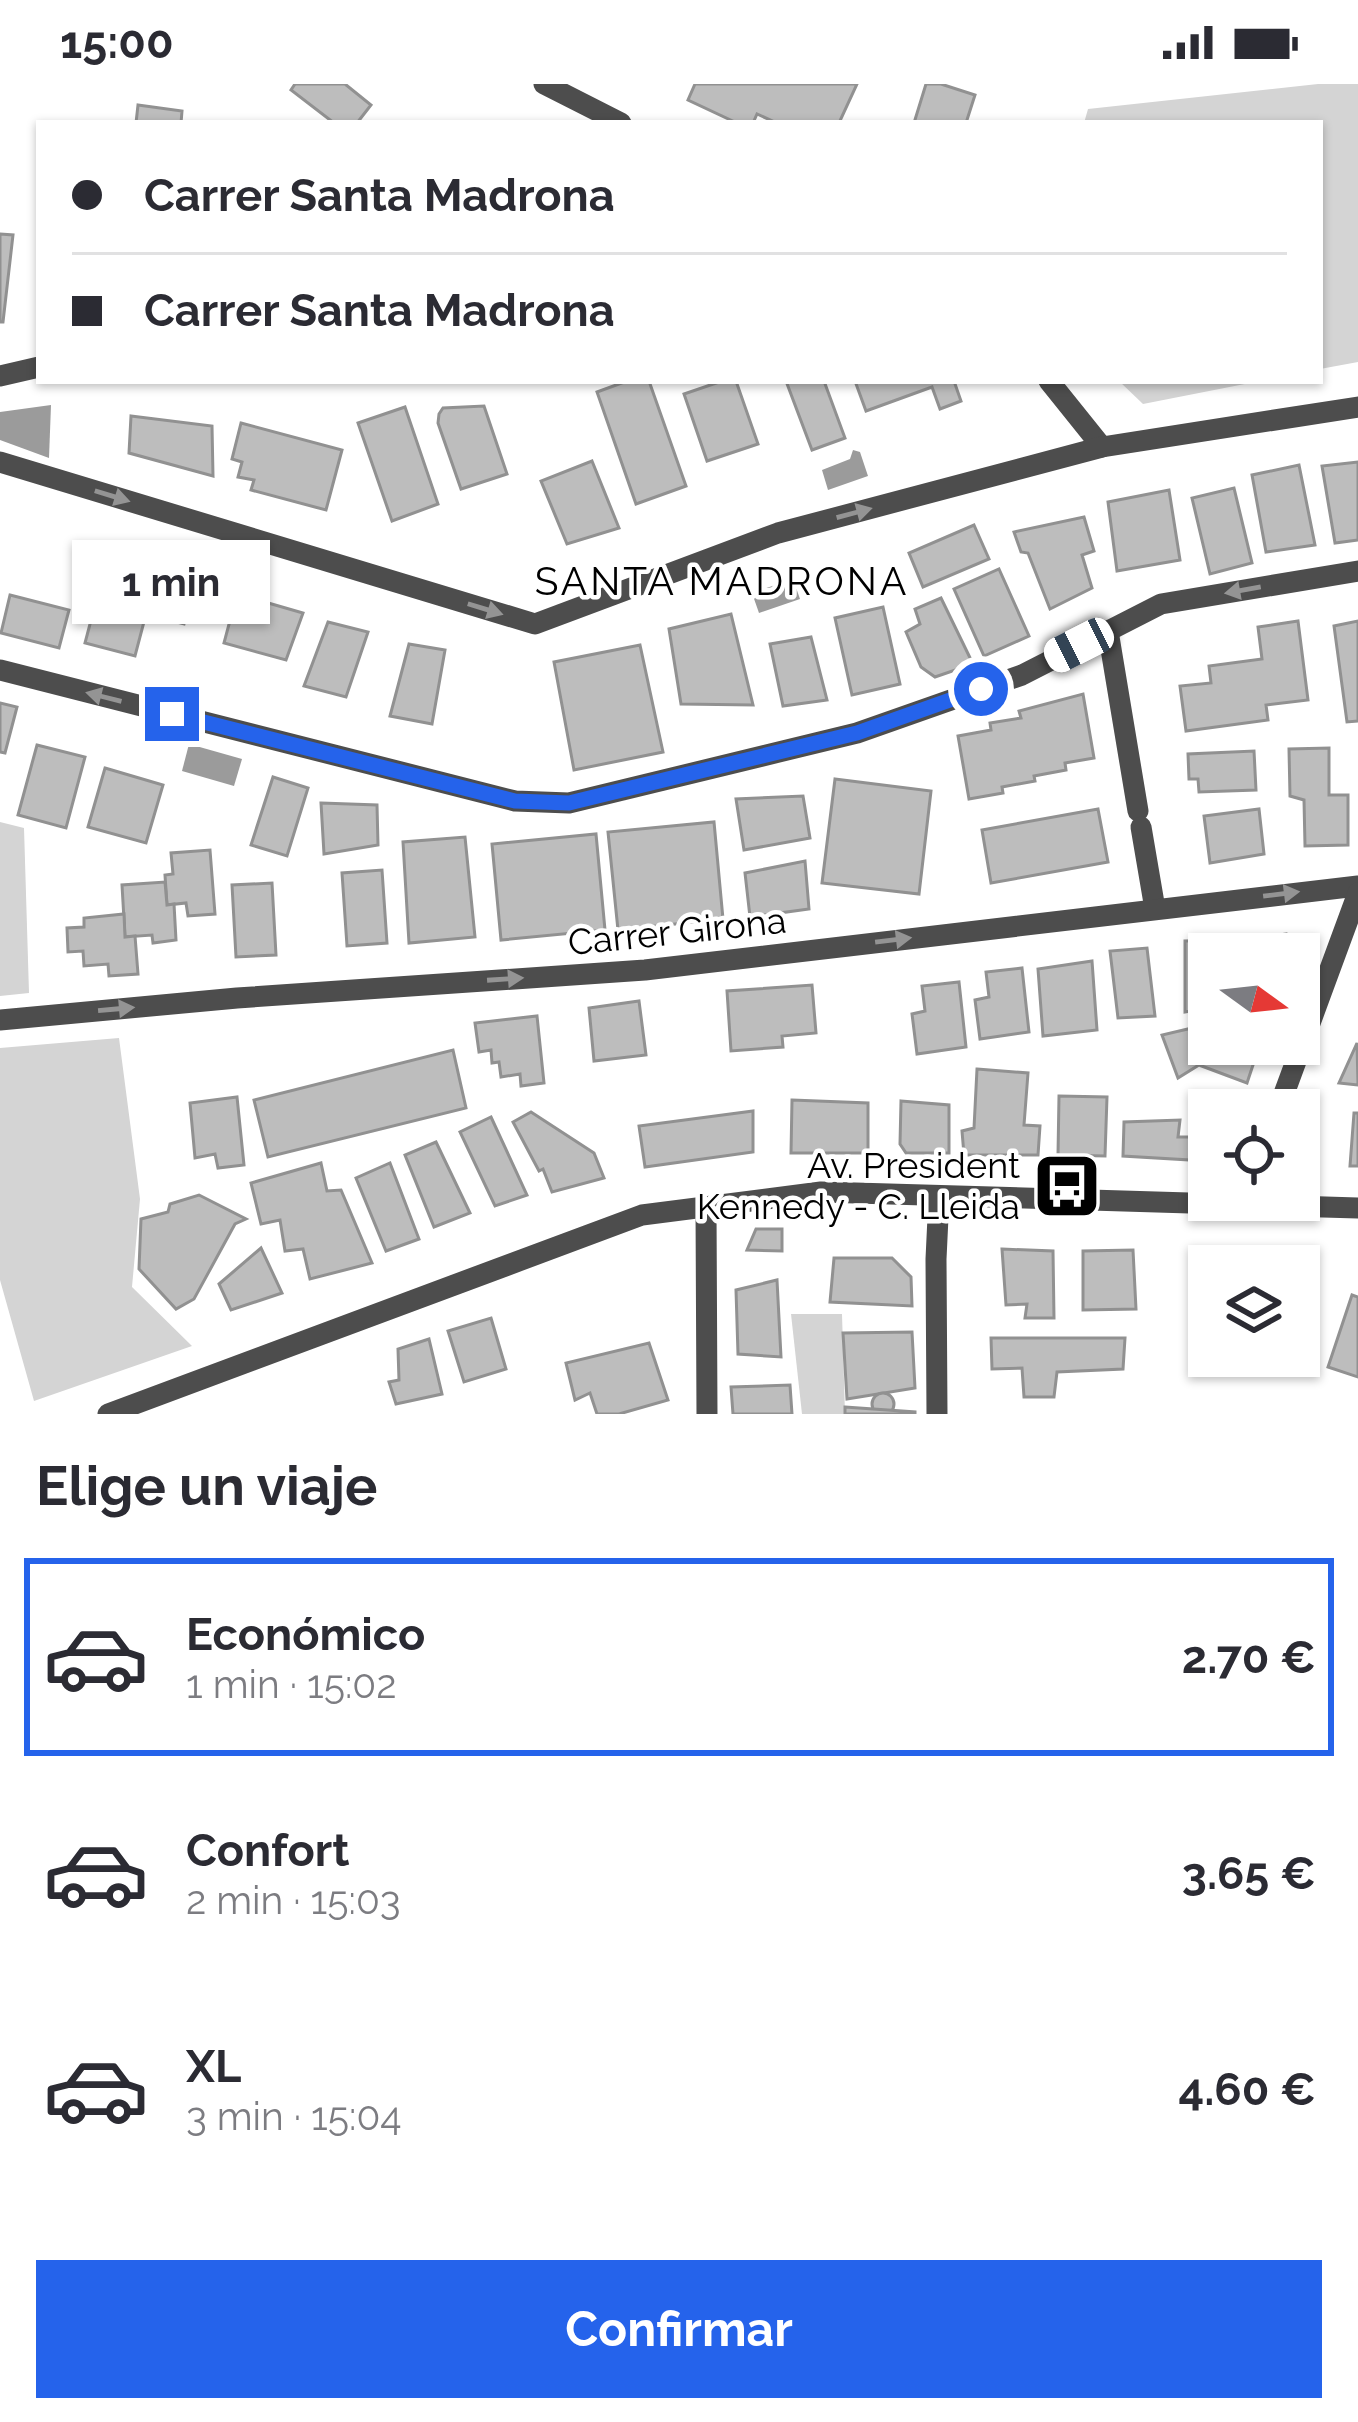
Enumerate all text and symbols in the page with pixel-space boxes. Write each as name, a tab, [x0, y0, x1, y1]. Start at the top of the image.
text: 15:00	[60, 16, 174, 69]
text: Carrer Santa Madrona	[144, 169, 615, 222]
text: Carrer Santa Madrona	[144, 284, 615, 337]
one-way arrow	[94, 488, 131, 506]
one-way arrow	[836, 502, 873, 521]
callout: 1 min	[73, 540, 271, 624]
district label: SANTA MADRONA	[535, 558, 909, 604]
text: 1 min	[122, 559, 220, 605]
one-way arrow	[1223, 582, 1261, 600]
one-way arrow	[468, 601, 504, 619]
car	[1039, 613, 1119, 677]
route start	[954, 662, 1008, 716]
one-way arrow	[86, 687, 123, 706]
route end	[145, 687, 199, 741]
one-way arrow	[1262, 885, 1300, 904]
street label: Carrer Girona	[566, 899, 788, 963]
one-way arrow	[875, 931, 912, 950]
north arrow	[1188, 933, 1320, 1065]
map controls	[1188, 933, 1320, 1377]
one-way arrow	[487, 970, 524, 989]
one-way arrow	[98, 999, 136, 1018]
button: locate	[1188, 1089, 1320, 1221]
place label: Av. President Kennedy - C. Lleida	[697, 1144, 1020, 1227]
bus stop icon: Av. President Kennedy - C. Lleida	[1032, 1151, 1102, 1221]
button: layers	[1188, 1245, 1320, 1377]
text: Elige un viaje	[36, 1454, 377, 1518]
icon: car	[42, 1603, 150, 1711]
text: Económico	[186, 1608, 425, 1661]
text: 2.70 €	[1182, 1631, 1316, 1684]
text: 1 min · 15:02	[186, 1661, 396, 1707]
icon: car	[42, 1819, 150, 1927]
text: Confort	[186, 1824, 349, 1877]
text: 3.65 €	[1182, 1847, 1316, 1900]
text: 2 min · 15:03	[186, 1877, 401, 1923]
icon: car	[42, 2035, 150, 2143]
text: XL	[186, 2040, 241, 2093]
text: 4.60 €	[1179, 2063, 1316, 2116]
text: 3 min · 15:04	[186, 2093, 402, 2139]
button: Confirmar	[36, 2260, 1322, 2398]

